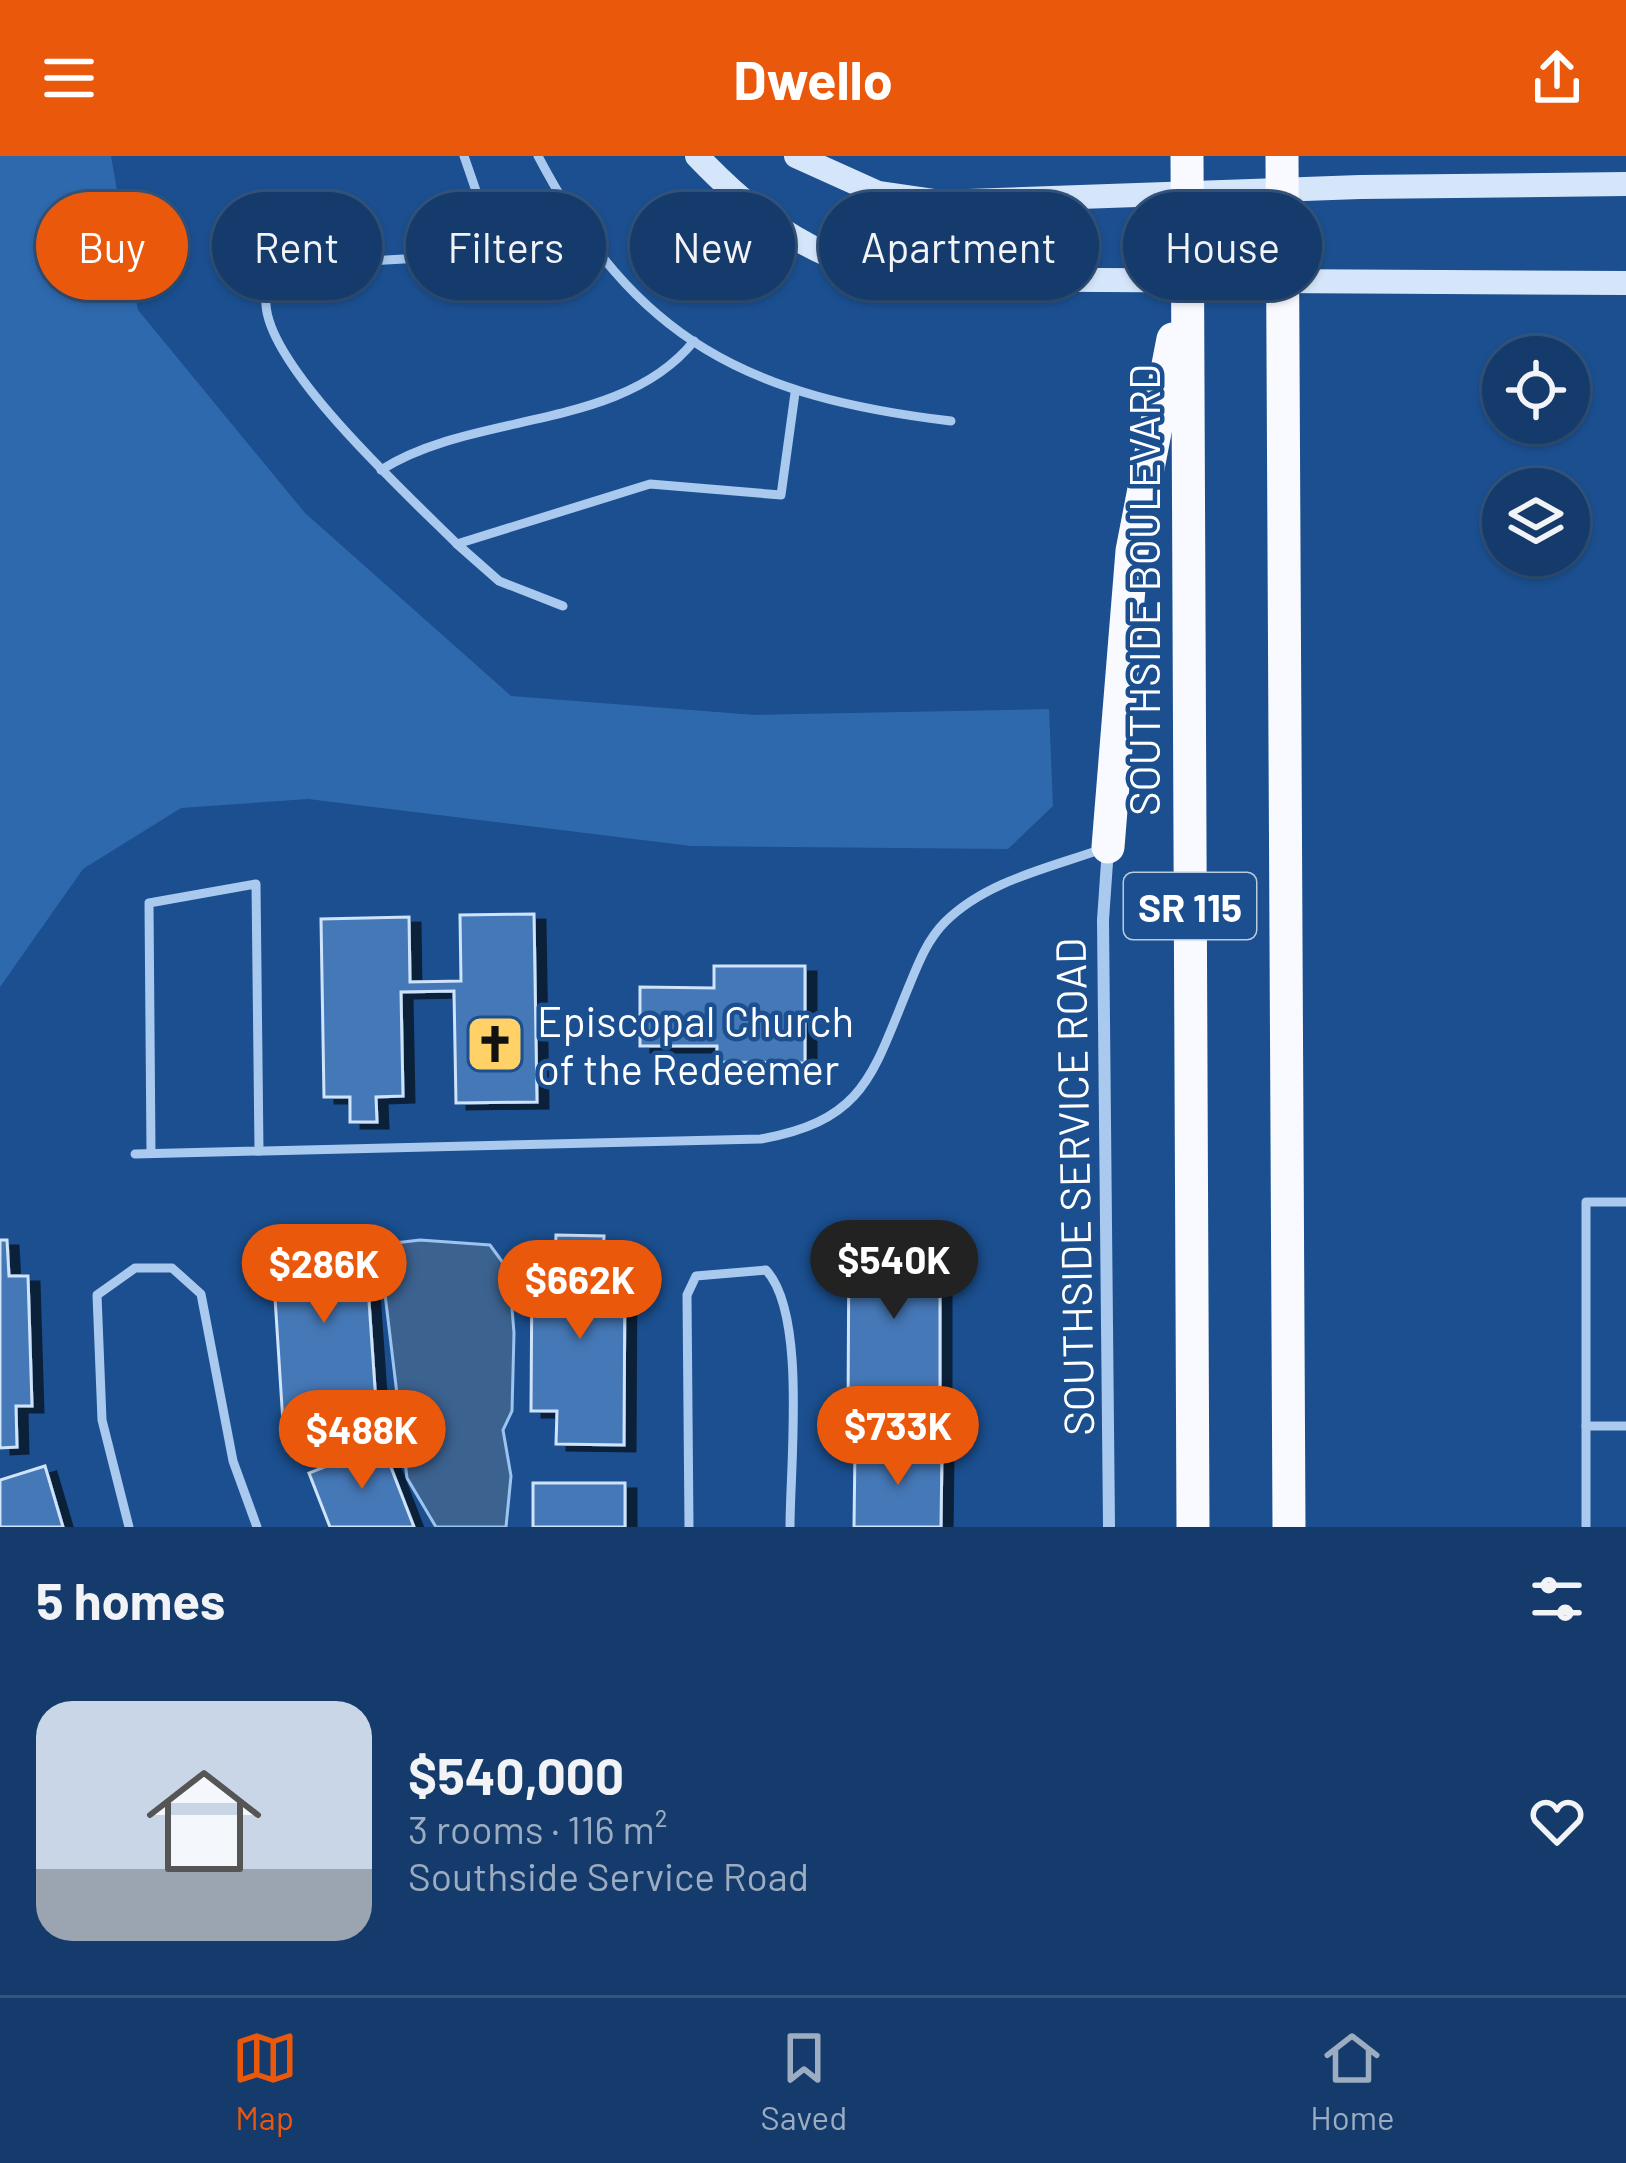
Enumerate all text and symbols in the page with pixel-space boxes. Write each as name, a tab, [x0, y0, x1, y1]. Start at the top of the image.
icon: menu	[36, 45, 102, 111]
icon: share	[1524, 45, 1590, 111]
text: Dwello	[733, 46, 893, 111]
chip: Buy	[36, 192, 188, 300]
chip: Rent	[212, 192, 382, 300]
chip: Filters	[406, 192, 606, 300]
chip: New	[630, 192, 795, 300]
chip: Apartment	[819, 192, 1099, 300]
chip: House	[1123, 192, 1322, 300]
map controls	[1482, 336, 1590, 576]
button: locate	[1482, 336, 1590, 444]
street label: SOUTHSIDE BOULEVARD	[1118, 364, 1168, 816]
button: layers	[1482, 468, 1590, 576]
road number: SR 115	[1124, 873, 1256, 939]
street label: SOUTHSIDE SERVICE ROAD	[1044, 938, 1102, 1436]
place label: Episcopal Church of the Redeemer	[537, 995, 854, 1093]
church icon: Episcopal Church of the Redeemer	[464, 1013, 526, 1075]
pin: $540K	[810, 1220, 978, 1322]
pin: $286K	[240, 1224, 408, 1326]
text: $540K	[837, 1235, 951, 1282]
text: $286K	[269, 1239, 379, 1286]
pin: $662K	[496, 1240, 664, 1342]
text: $662K	[525, 1255, 635, 1302]
pin: $733K	[814, 1386, 982, 1488]
pin: $488K	[278, 1390, 446, 1492]
text: $733K	[844, 1401, 952, 1448]
text: $488K	[306, 1405, 418, 1452]
icon: filters	[1524, 1566, 1590, 1632]
text: 5 homes	[36, 1569, 225, 1630]
text: $540,000	[408, 1744, 624, 1805]
icon: home	[132, 1749, 276, 1893]
icon: heart	[1524, 1788, 1590, 1854]
text: 3 rooms · 116 m²	[408, 1805, 667, 1852]
text: Southside Service Road	[408, 1852, 809, 1899]
tab: Map	[232, 2025, 298, 2137]
tab: Saved	[761, 2025, 847, 2137]
tab: Home	[1310, 2025, 1394, 2137]

